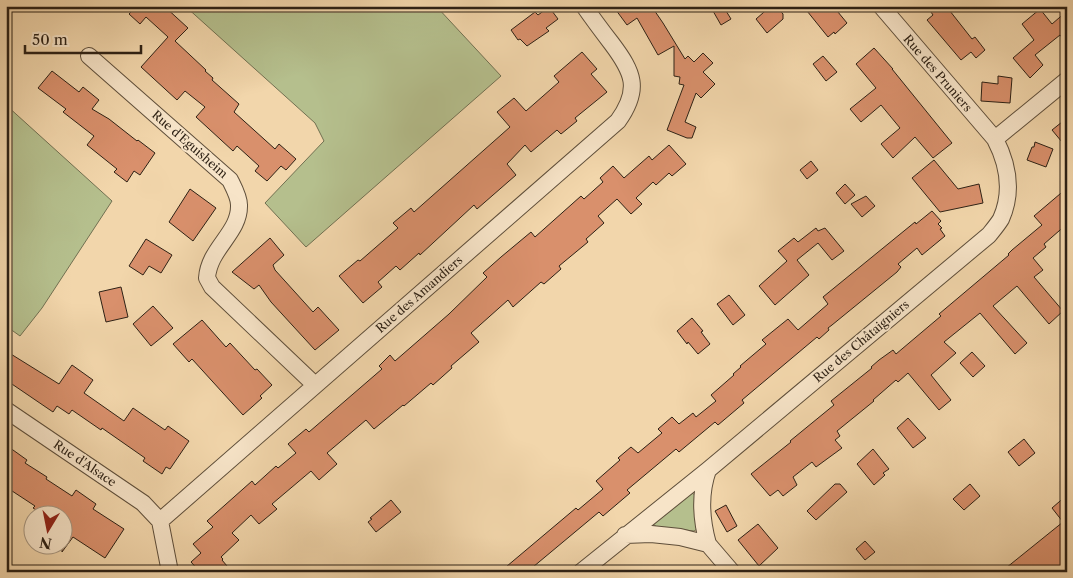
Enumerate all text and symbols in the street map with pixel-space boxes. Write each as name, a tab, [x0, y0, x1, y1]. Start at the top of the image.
scale bar	[25, 22, 141, 54]
text: 50 m	[32, 30, 68, 49]
street label: Rue des Pruniers	[900, 31, 976, 115]
street label: Rue d'Eguisheim	[149, 107, 231, 181]
street label: Rue des Amandiers	[373, 252, 465, 336]
street label: Rue des Châtaigniers	[810, 297, 912, 385]
street label: Rue d'Alsace	[51, 437, 119, 490]
north arrow	[22, 506, 72, 556]
text: N	[38, 533, 53, 553]

